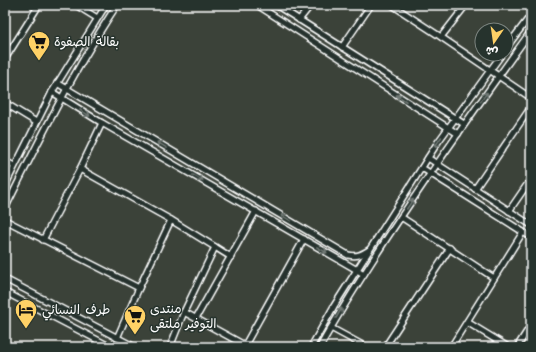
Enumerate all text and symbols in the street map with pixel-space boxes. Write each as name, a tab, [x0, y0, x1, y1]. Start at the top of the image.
north arrow	[474, 22, 514, 62]
supermarket icon: بقالة الصفوة	[26, 29, 52, 62]
place label: بقالة الصفوة	[54, 33, 119, 51]
text: ش	[484, 43, 499, 60]
one-way arrow	[480, 92, 488, 103]
one-way arrow	[395, 93, 407, 101]
one-way arrow	[79, 109, 91, 117]
one-way arrow	[434, 136, 442, 147]
one-way arrow	[156, 140, 168, 148]
one-way arrow	[192, 174, 204, 182]
one-way arrow	[406, 199, 414, 210]
one-way arrow	[280, 214, 292, 222]
one-way arrow	[316, 246, 328, 254]
hotel icon: طرف النسائي	[13, 297, 39, 330]
place label: منتدى التوفير ملتقى	[150, 300, 216, 333]
place label: طرف النسائي	[42, 301, 110, 321]
supermarket icon: منتدى التوفير ملتقى	[122, 303, 148, 336]
one-way arrow	[336, 307, 344, 319]

